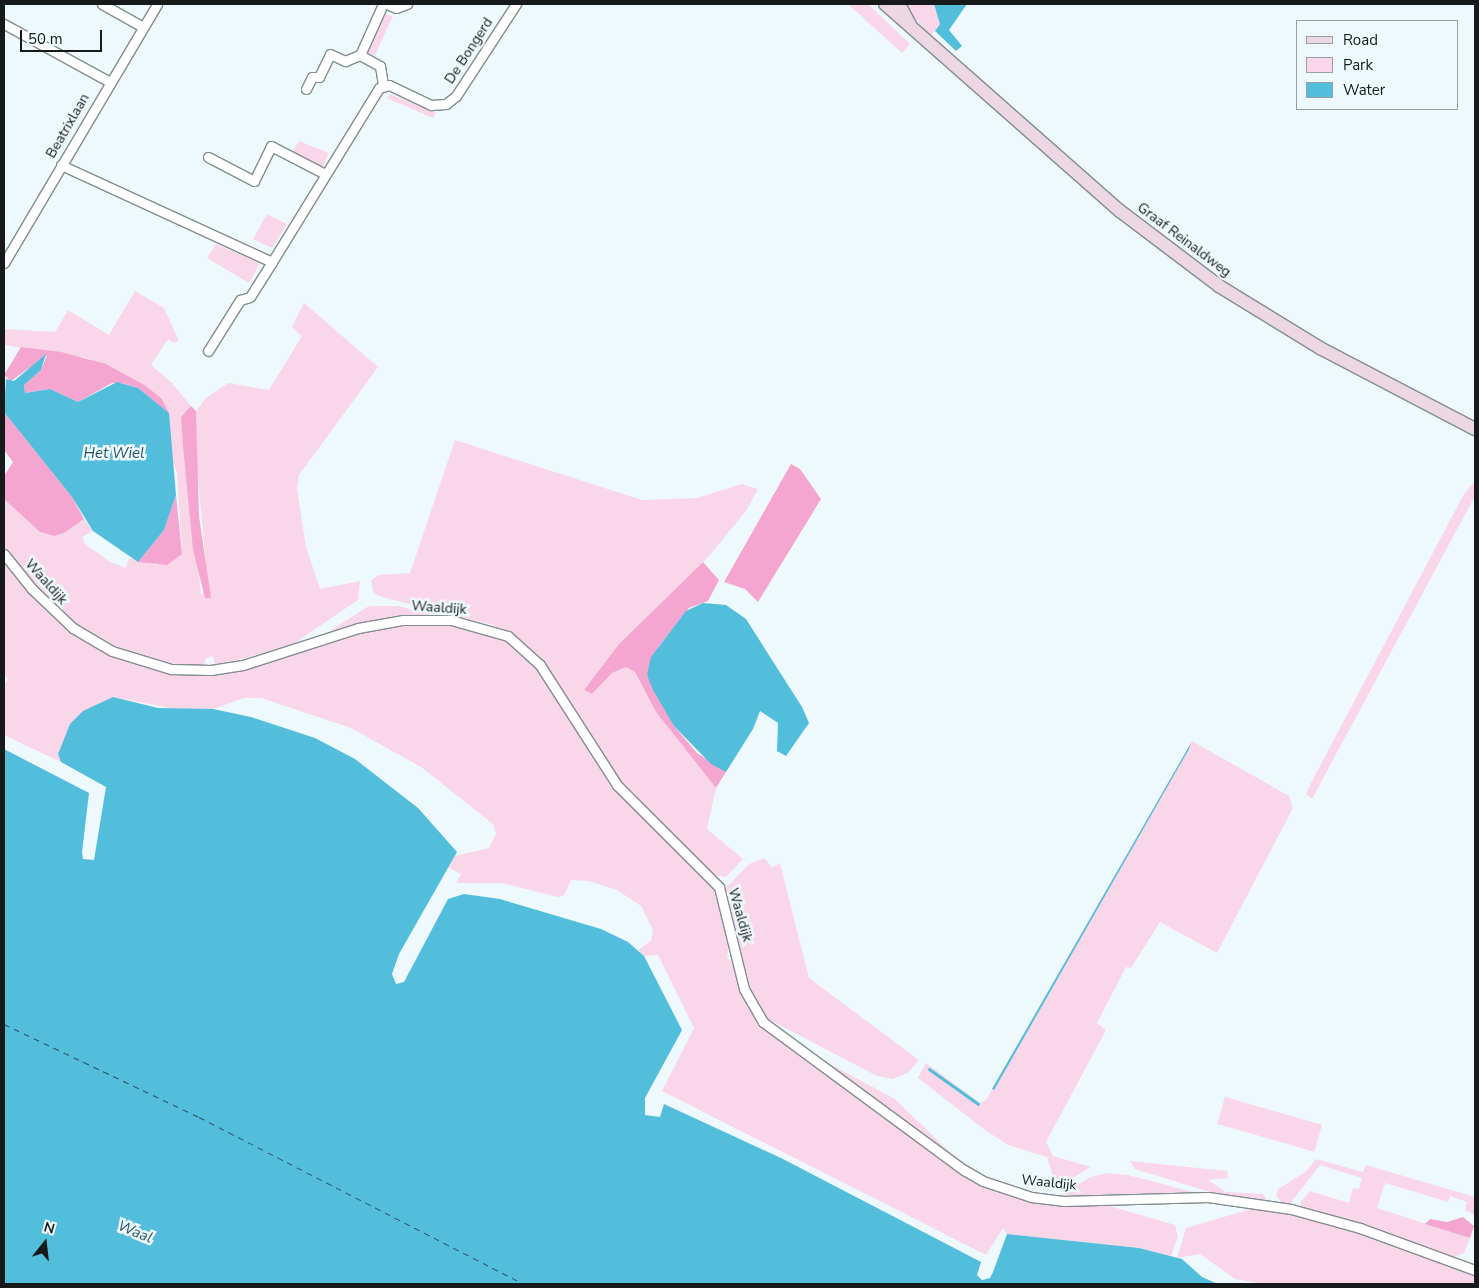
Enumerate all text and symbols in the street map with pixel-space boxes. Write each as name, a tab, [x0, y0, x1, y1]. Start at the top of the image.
street label: De Bongerd	[441, 15, 497, 87]
scale bar	[22, 20, 105, 52]
legend	[1296, 20, 1459, 110]
text: 50 m	[28, 29, 63, 49]
text: Road	[1343, 30, 1378, 50]
text: Park	[1343, 55, 1373, 75]
text: Water	[1343, 80, 1385, 100]
street label: Beatrixlaan	[43, 91, 93, 161]
street label: Graaf Reinaldweg	[1134, 199, 1234, 281]
water label: Het Wiel	[84, 445, 144, 463]
street label: Waaldijk	[21, 556, 71, 608]
street label: Waaldijk	[411, 598, 467, 618]
street label: Waaldijk	[724, 886, 756, 944]
street label: Waaldijk	[1021, 1172, 1077, 1194]
water label: Waal	[115, 1217, 155, 1247]
north arrow	[20, 1218, 70, 1268]
text: N	[42, 1218, 57, 1239]

